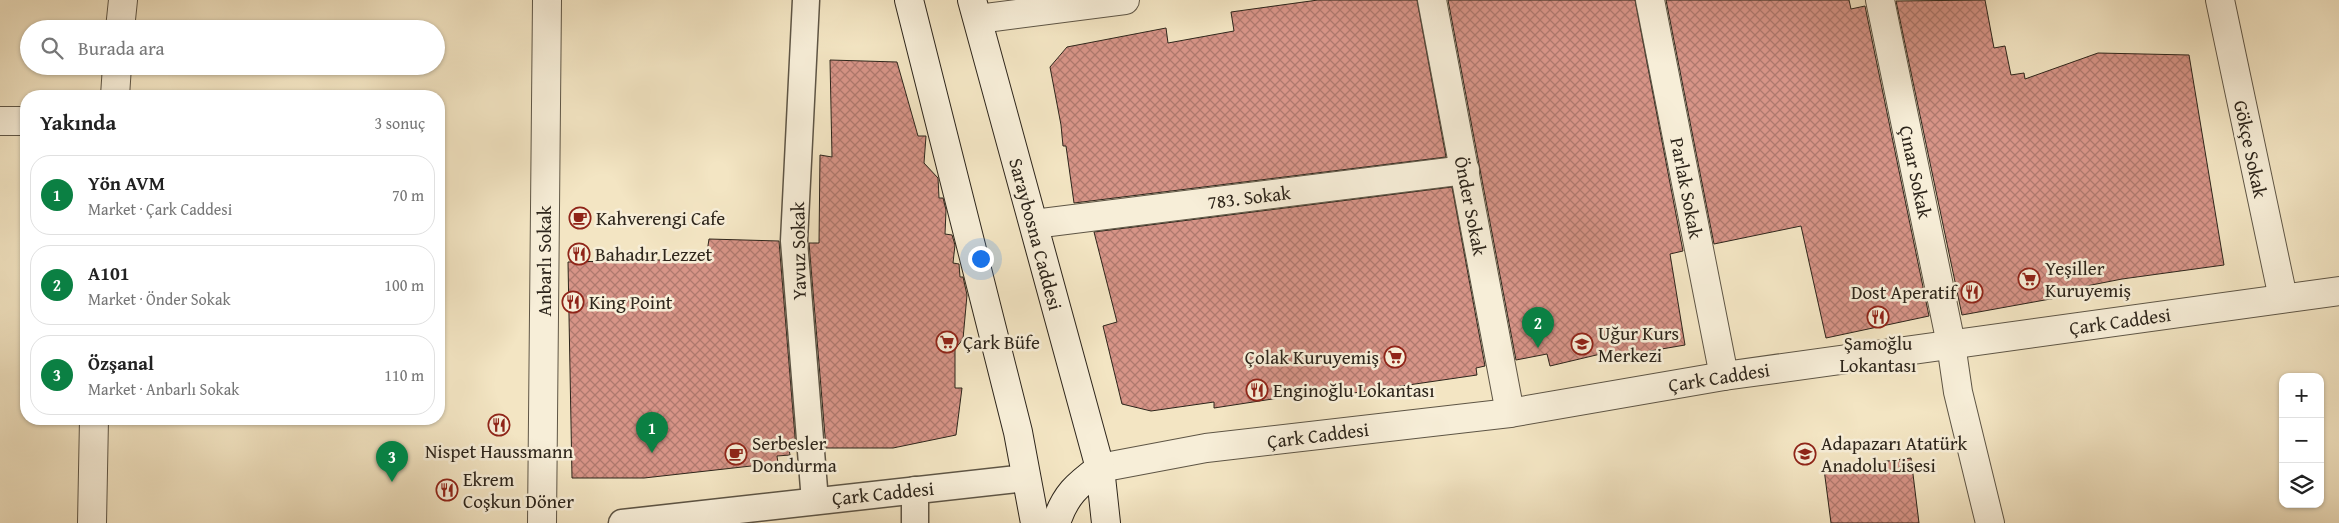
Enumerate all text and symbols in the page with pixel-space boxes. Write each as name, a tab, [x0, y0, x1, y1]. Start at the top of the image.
search box	[20, 20, 445, 75]
icon: search	[38, 34, 66, 62]
text: Burada ara	[78, 34, 165, 62]
street label: Gökçe Sokak	[2227, 98, 2275, 201]
text: Yakında	[40, 107, 116, 138]
text: 3 sonuç	[375, 111, 425, 135]
street label: Çınar Sokak	[1892, 123, 1940, 222]
street label: Parlak Sokak	[1663, 135, 1711, 241]
street label: Önder Sokak	[1448, 154, 1494, 258]
street label: Saraybosna Caddesi	[1002, 155, 1070, 313]
text: Yön AVM	[88, 169, 165, 197]
street label: 783. Sokak	[1206, 178, 1292, 216]
text: 1	[53, 183, 61, 207]
text: 70 m	[392, 183, 424, 207]
text: Market · Çark Caddesi	[88, 197, 232, 221]
street label: Yavuz Sokak	[783, 201, 813, 300]
place label: Kahverengi Cafe	[596, 204, 725, 232]
street label: Anbarlı Sokak	[530, 205, 558, 316]
cafe icon: Kahverengi Cafe	[568, 206, 592, 230]
place label: Bahadır Lezzet	[595, 240, 713, 268]
restaurant icon: Bahadır Lezzet	[567, 242, 591, 266]
your location	[968, 246, 994, 272]
place label: Yeşiller Kuruyemiş	[2045, 254, 2131, 304]
text: A101	[88, 259, 130, 287]
supermarket icon: Yeşiller Kuruyemiş	[2017, 267, 2041, 291]
text: 2	[53, 273, 61, 297]
text: 100 m	[384, 273, 424, 297]
place label: Dost Aperatif	[1851, 278, 1958, 306]
restaurant icon: Dost Aperatif	[1960, 280, 1984, 304]
text: Market · Önder Sokak	[88, 287, 231, 311]
place label: King Point	[589, 288, 673, 316]
restaurant icon: King Point	[561, 290, 585, 314]
street label: Çark Caddesi	[2067, 300, 2173, 342]
restaurant icon: Şamoğlu Lokantası	[1866, 305, 1890, 329]
pin: 2	[1522, 307, 1554, 348]
place label: Uğur Kurs Merkezi	[1598, 319, 1679, 369]
place label: Çark Büfe	[963, 328, 1040, 356]
place label: Şamoğlu Lokantası	[1840, 329, 1916, 379]
supermarket icon: Çark Büfe	[935, 330, 959, 354]
school or university icon: Uğur Kurs Merkezi	[1570, 332, 1594, 356]
place label: Çolak Kuruyemiş	[1245, 343, 1379, 371]
supermarket icon: Çolak Kuruyemiş	[1383, 345, 1407, 369]
text: Özşanal	[88, 349, 154, 377]
street label: Çark Caddesi	[1666, 355, 1772, 399]
text: 3	[53, 363, 61, 387]
text: 110 m	[384, 363, 424, 387]
map controls	[2279, 373, 2324, 508]
button: +	[2279, 373, 2324, 418]
place label: Enginoğlu Lokantası	[1273, 376, 1435, 404]
text: Market · Anbarlı Sokak	[88, 377, 239, 401]
restaurant icon: Enginoğlu Lokantası	[1245, 378, 1269, 402]
pin: 1	[636, 412, 668, 453]
restaurant icon: Nispet Haussmann	[487, 413, 511, 437]
street label: Çark Caddesi	[1265, 415, 1371, 455]
button: −	[2279, 418, 2324, 463]
place label: Serbesler Dondurma	[752, 429, 837, 479]
place label: Adapazarı Atatürk Anadolu Lisesi	[1821, 429, 1968, 479]
place label: Nispet Haussmann	[425, 437, 573, 465]
pin: 3	[376, 441, 408, 482]
cafe icon: Serbesler Dondurma	[724, 442, 748, 466]
school or university icon: Adapazarı Atatürk Anadolu Lisesi	[1793, 442, 1817, 466]
button: layers	[2279, 463, 2324, 508]
place label: Ekrem Coşkun Döner	[463, 465, 574, 515]
street label: Çark Caddesi	[831, 474, 935, 512]
restaurant icon: Ekrem Coşkun Döner	[435, 478, 459, 502]

